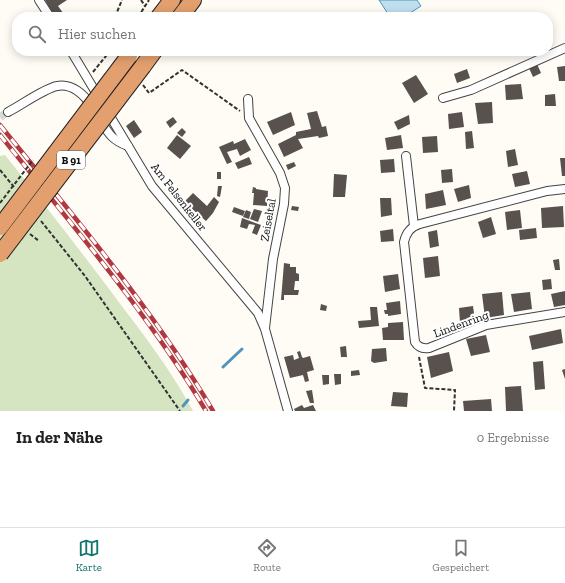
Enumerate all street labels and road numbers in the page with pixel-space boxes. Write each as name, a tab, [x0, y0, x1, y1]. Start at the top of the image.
road number: B 91	[57, 151, 85, 169]
street label: Am Felsenkeller	[148, 160, 210, 234]
street label: Zeiseltal	[257, 197, 279, 243]
street label: Lindenring	[431, 307, 491, 340]

